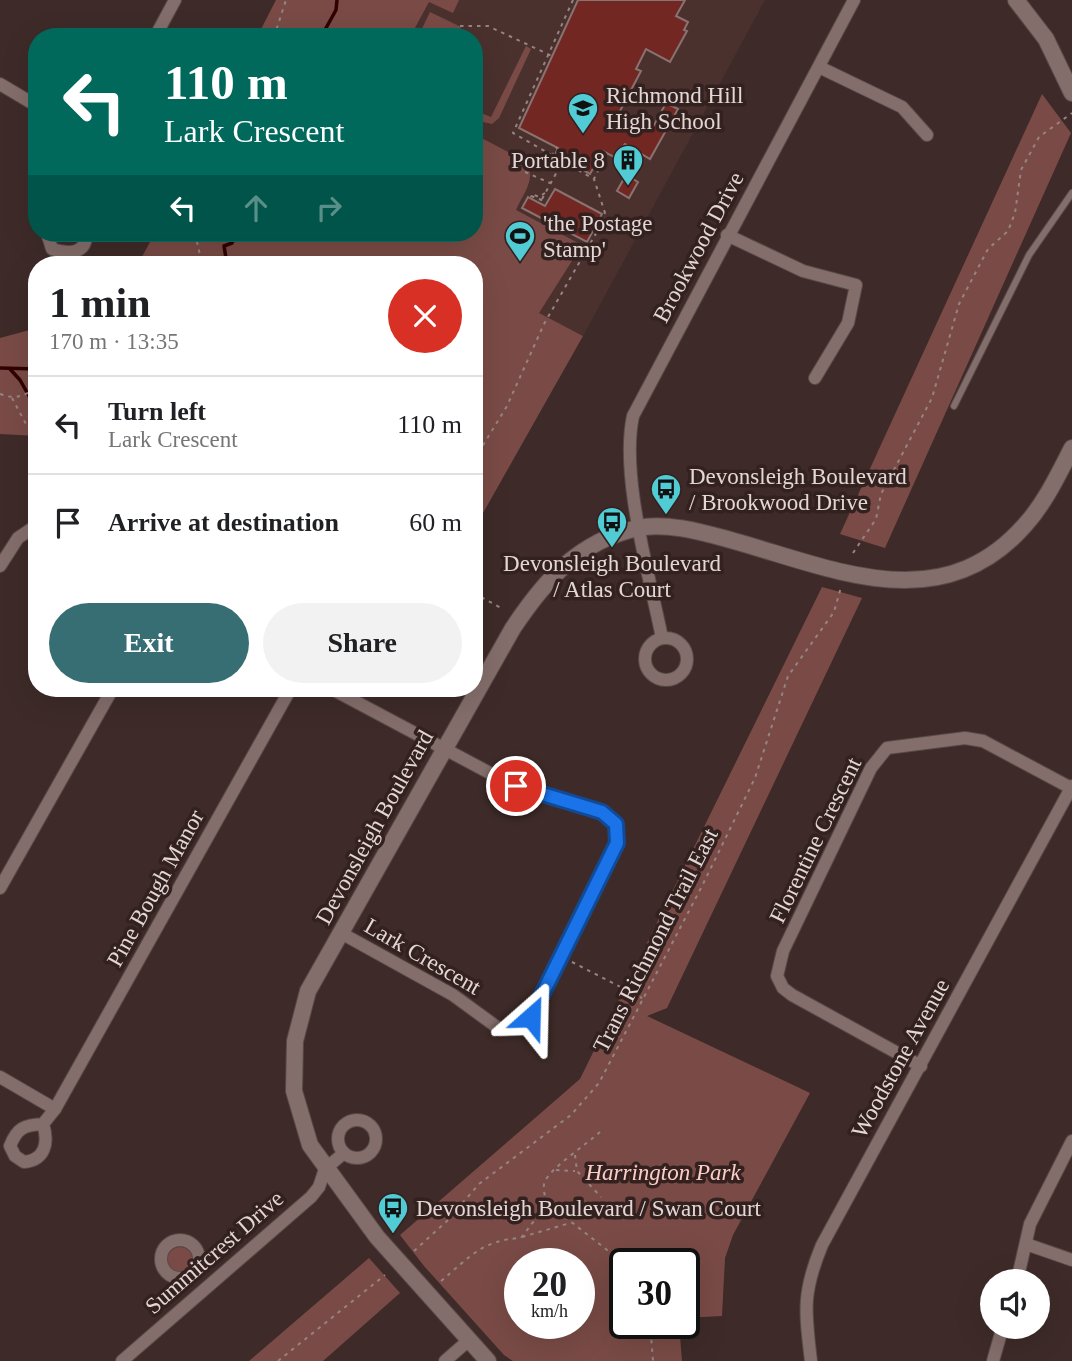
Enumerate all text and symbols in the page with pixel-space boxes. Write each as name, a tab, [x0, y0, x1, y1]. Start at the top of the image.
text: 110 m	[164, 55, 288, 110]
icon: left	[49, 56, 140, 147]
place label: Richmond Hill High School	[606, 83, 743, 134]
school or university icon: Richmond Hill High School	[566, 91, 600, 135]
text: Lark Crescent	[164, 113, 344, 149]
building icon: Portable 8	[611, 143, 645, 187]
place label: Portable 8	[511, 148, 605, 173]
street label: Brookwood Drive	[648, 168, 749, 327]
icon: left	[164, 189, 202, 227]
icon: ahead	[237, 189, 275, 227]
icon: right	[310, 189, 348, 227]
place label: 'the Postage Stamp'	[543, 211, 653, 262]
sports icon: 'the Postage Stamp'	[503, 219, 537, 263]
button: close	[388, 279, 462, 353]
text: 1 min	[49, 280, 151, 326]
text: 170 m · 13:35	[49, 329, 179, 354]
text: Turn left	[108, 397, 206, 426]
icon: left	[49, 406, 87, 444]
text: 110 m	[397, 410, 462, 439]
text: Lark Crescent	[108, 427, 238, 452]
place label: Devonsleigh Boulevard / Brookwood Drive	[689, 464, 907, 515]
bus stop icon: Devonsleigh Boulevard / Brookwood Drive	[649, 472, 683, 516]
icon: arrive	[49, 504, 87, 542]
bus stop icon: Devonsleigh Boulevard / Atlas Court	[595, 505, 629, 549]
text: Arrive at destination	[108, 508, 339, 537]
text: 60 m	[409, 508, 462, 537]
place label: Devonsleigh Boulevard / Atlas Court	[503, 551, 721, 602]
button: Exit	[49, 603, 249, 683]
button: Share	[263, 603, 462, 683]
street label: Devonsleigh Boulevard	[311, 725, 438, 929]
street label: Florentine Crescent	[765, 753, 867, 927]
pin	[486, 756, 546, 816]
icon: arrive	[497, 767, 535, 805]
street label: Pine Bough Manor	[102, 805, 209, 971]
street label: Trans Richmond Trail East	[588, 824, 723, 1056]
street label: Lark Crescent	[360, 913, 486, 1000]
street label: Woodstone Avenue	[847, 975, 954, 1142]
position arrow	[494, 980, 568, 1054]
park label: Harrington Park	[584, 1160, 741, 1185]
street label: Summitcrest Drive	[140, 1186, 288, 1319]
bus stop icon: Devonsleigh Boulevard / Swan Court	[376, 1191, 410, 1235]
place label: Devonsleigh Boulevard / Swan Court	[416, 1196, 762, 1221]
speed limit sign: 30	[609, 1248, 700, 1339]
text: 20	[532, 1265, 567, 1304]
map controls	[980, 1269, 1050, 1339]
button: sound	[980, 1269, 1050, 1339]
text: km/h	[531, 1301, 568, 1321]

